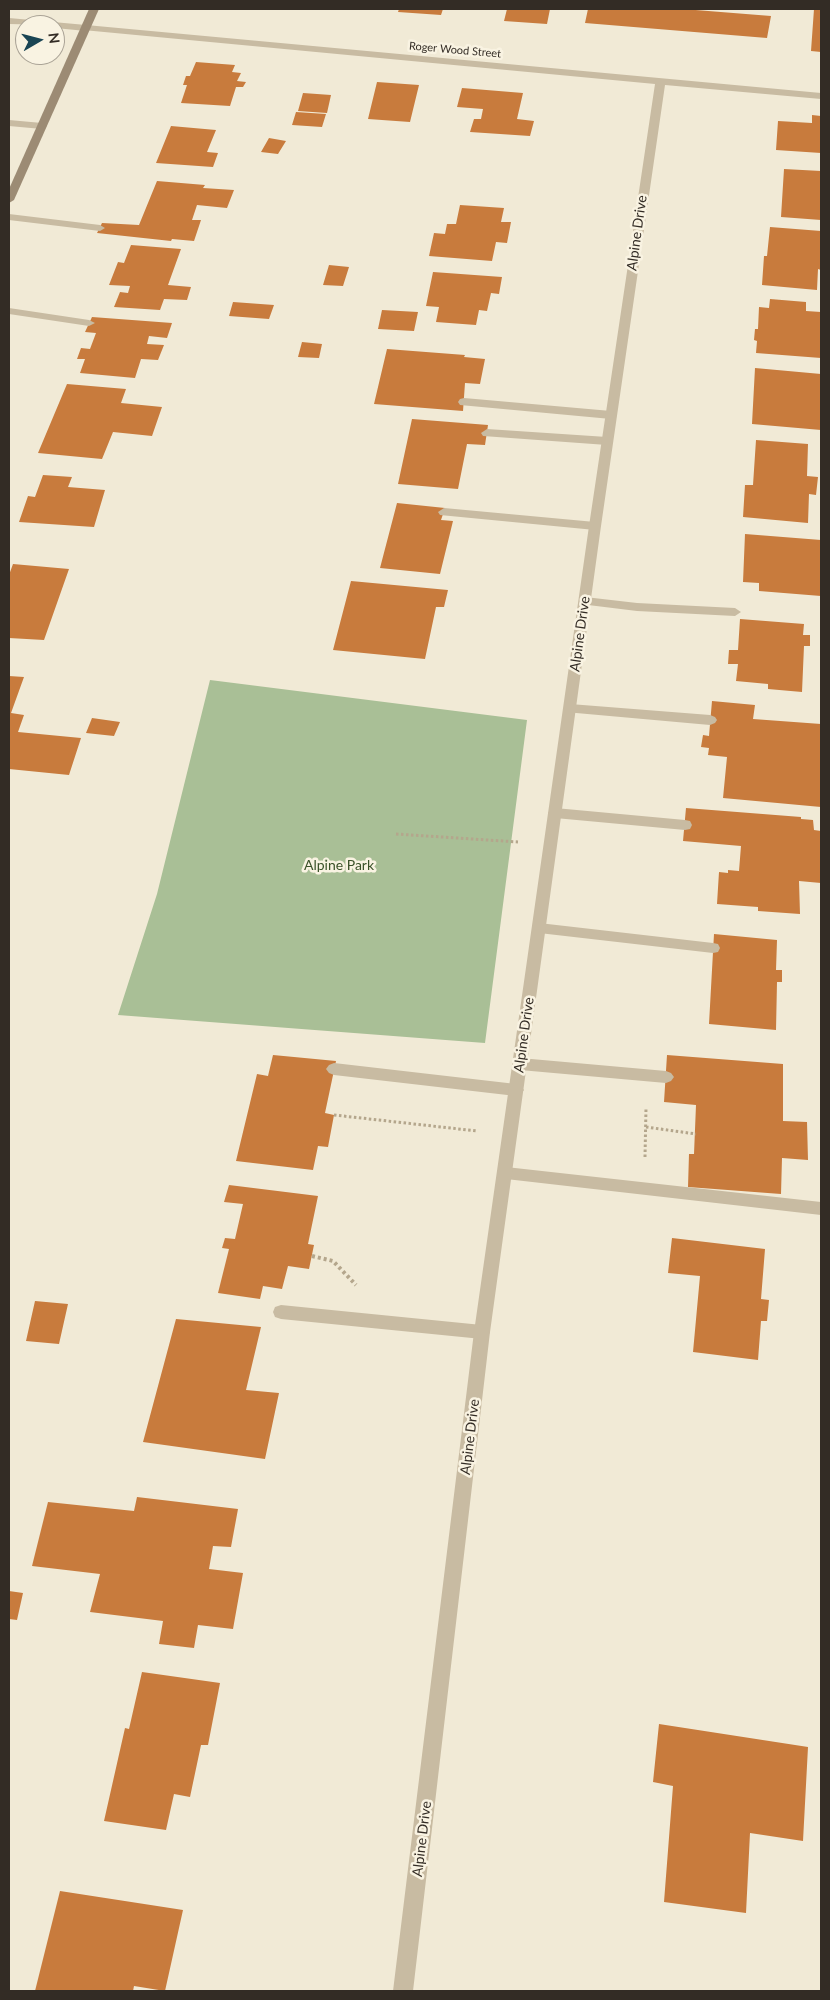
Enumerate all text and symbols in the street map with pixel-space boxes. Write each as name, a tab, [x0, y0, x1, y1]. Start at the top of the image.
north arrow	[15, 15, 65, 65]
text: N	[45, 31, 64, 45]
street label: Roger Wood Street	[409, 39, 501, 61]
street label: Alpine Drive	[623, 194, 651, 272]
street label: Alpine Drive	[566, 595, 594, 673]
park label: Alpine Park	[304, 857, 374, 873]
street label: Alpine Drive	[510, 996, 538, 1074]
street label: Alpine Drive	[457, 1398, 483, 1476]
street label: Alpine Drive	[409, 1800, 435, 1878]

